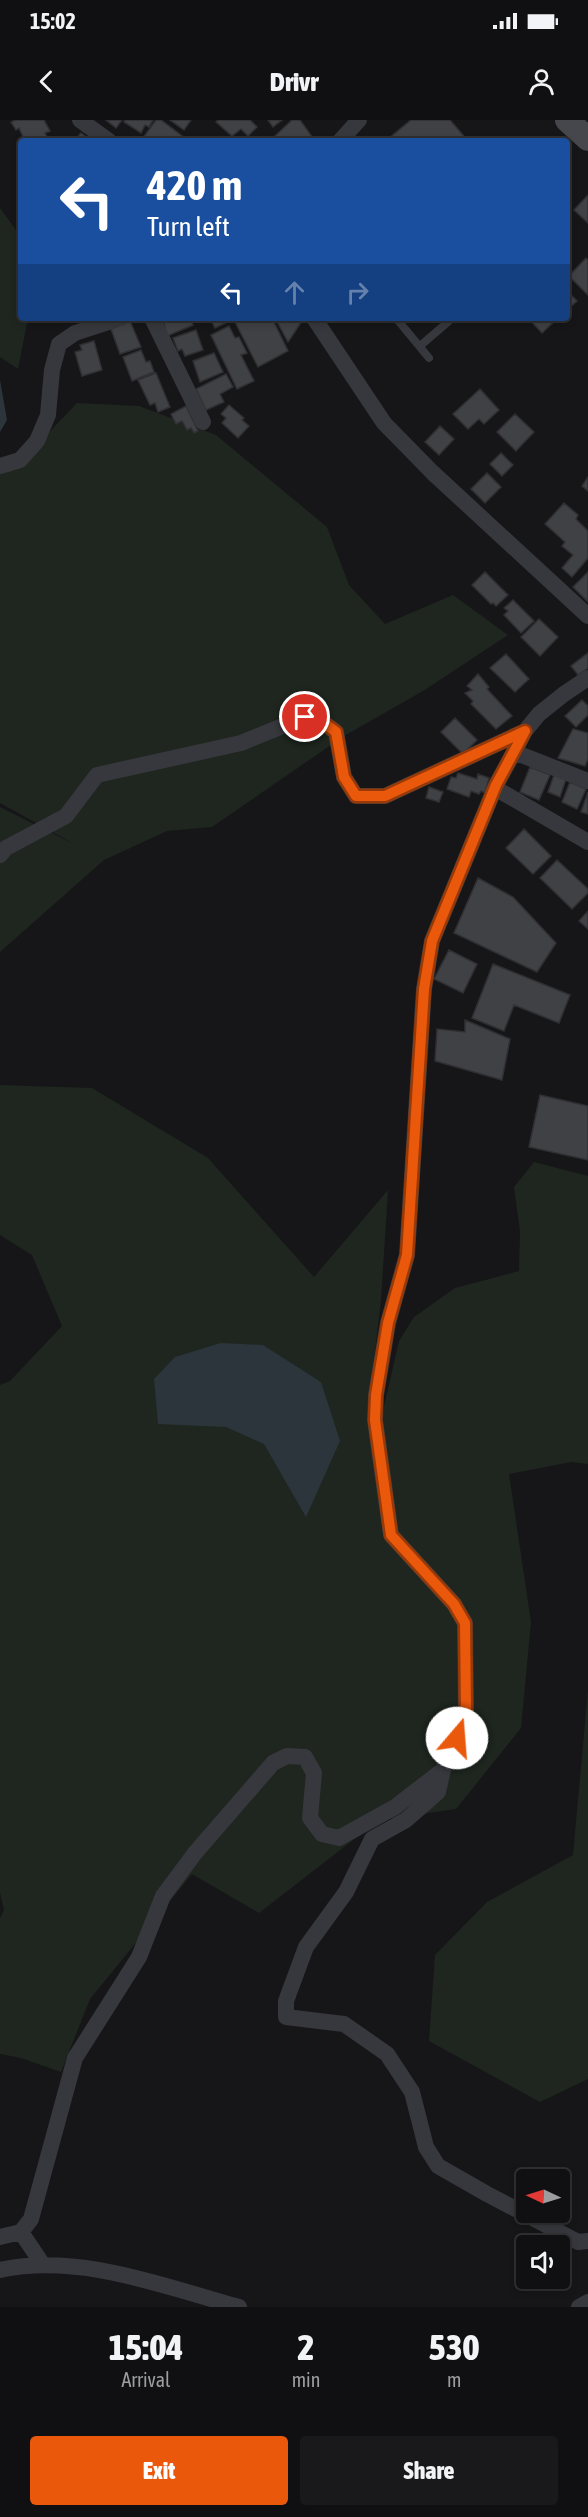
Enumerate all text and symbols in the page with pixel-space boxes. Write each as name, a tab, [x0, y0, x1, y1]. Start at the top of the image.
text: 15:02	[30, 8, 76, 34]
icon: back	[30, 65, 63, 98]
icon: person	[525, 65, 558, 98]
text: Drivr	[270, 66, 318, 97]
text: 420 m	[147, 161, 242, 209]
icon: left	[48, 162, 126, 240]
text: Turn left	[147, 211, 230, 242]
icon: left	[215, 276, 248, 309]
icon: ahead	[278, 276, 311, 309]
icon: right	[341, 276, 374, 309]
pin	[279, 691, 330, 742]
icon: arrive	[288, 700, 321, 733]
position arrow	[425, 1706, 489, 1770]
north arrow	[516, 2169, 570, 2223]
map controls	[516, 2169, 570, 2289]
button: sound	[516, 2235, 570, 2289]
text: 15:04	[108, 2326, 183, 2368]
text: 2	[298, 2326, 314, 2368]
text: 530	[429, 2326, 480, 2368]
text: Arrival	[121, 2368, 170, 2391]
text: min	[292, 2368, 320, 2391]
text: m	[447, 2368, 461, 2391]
button: Exit	[30, 2436, 288, 2505]
button: Share	[300, 2436, 558, 2505]

